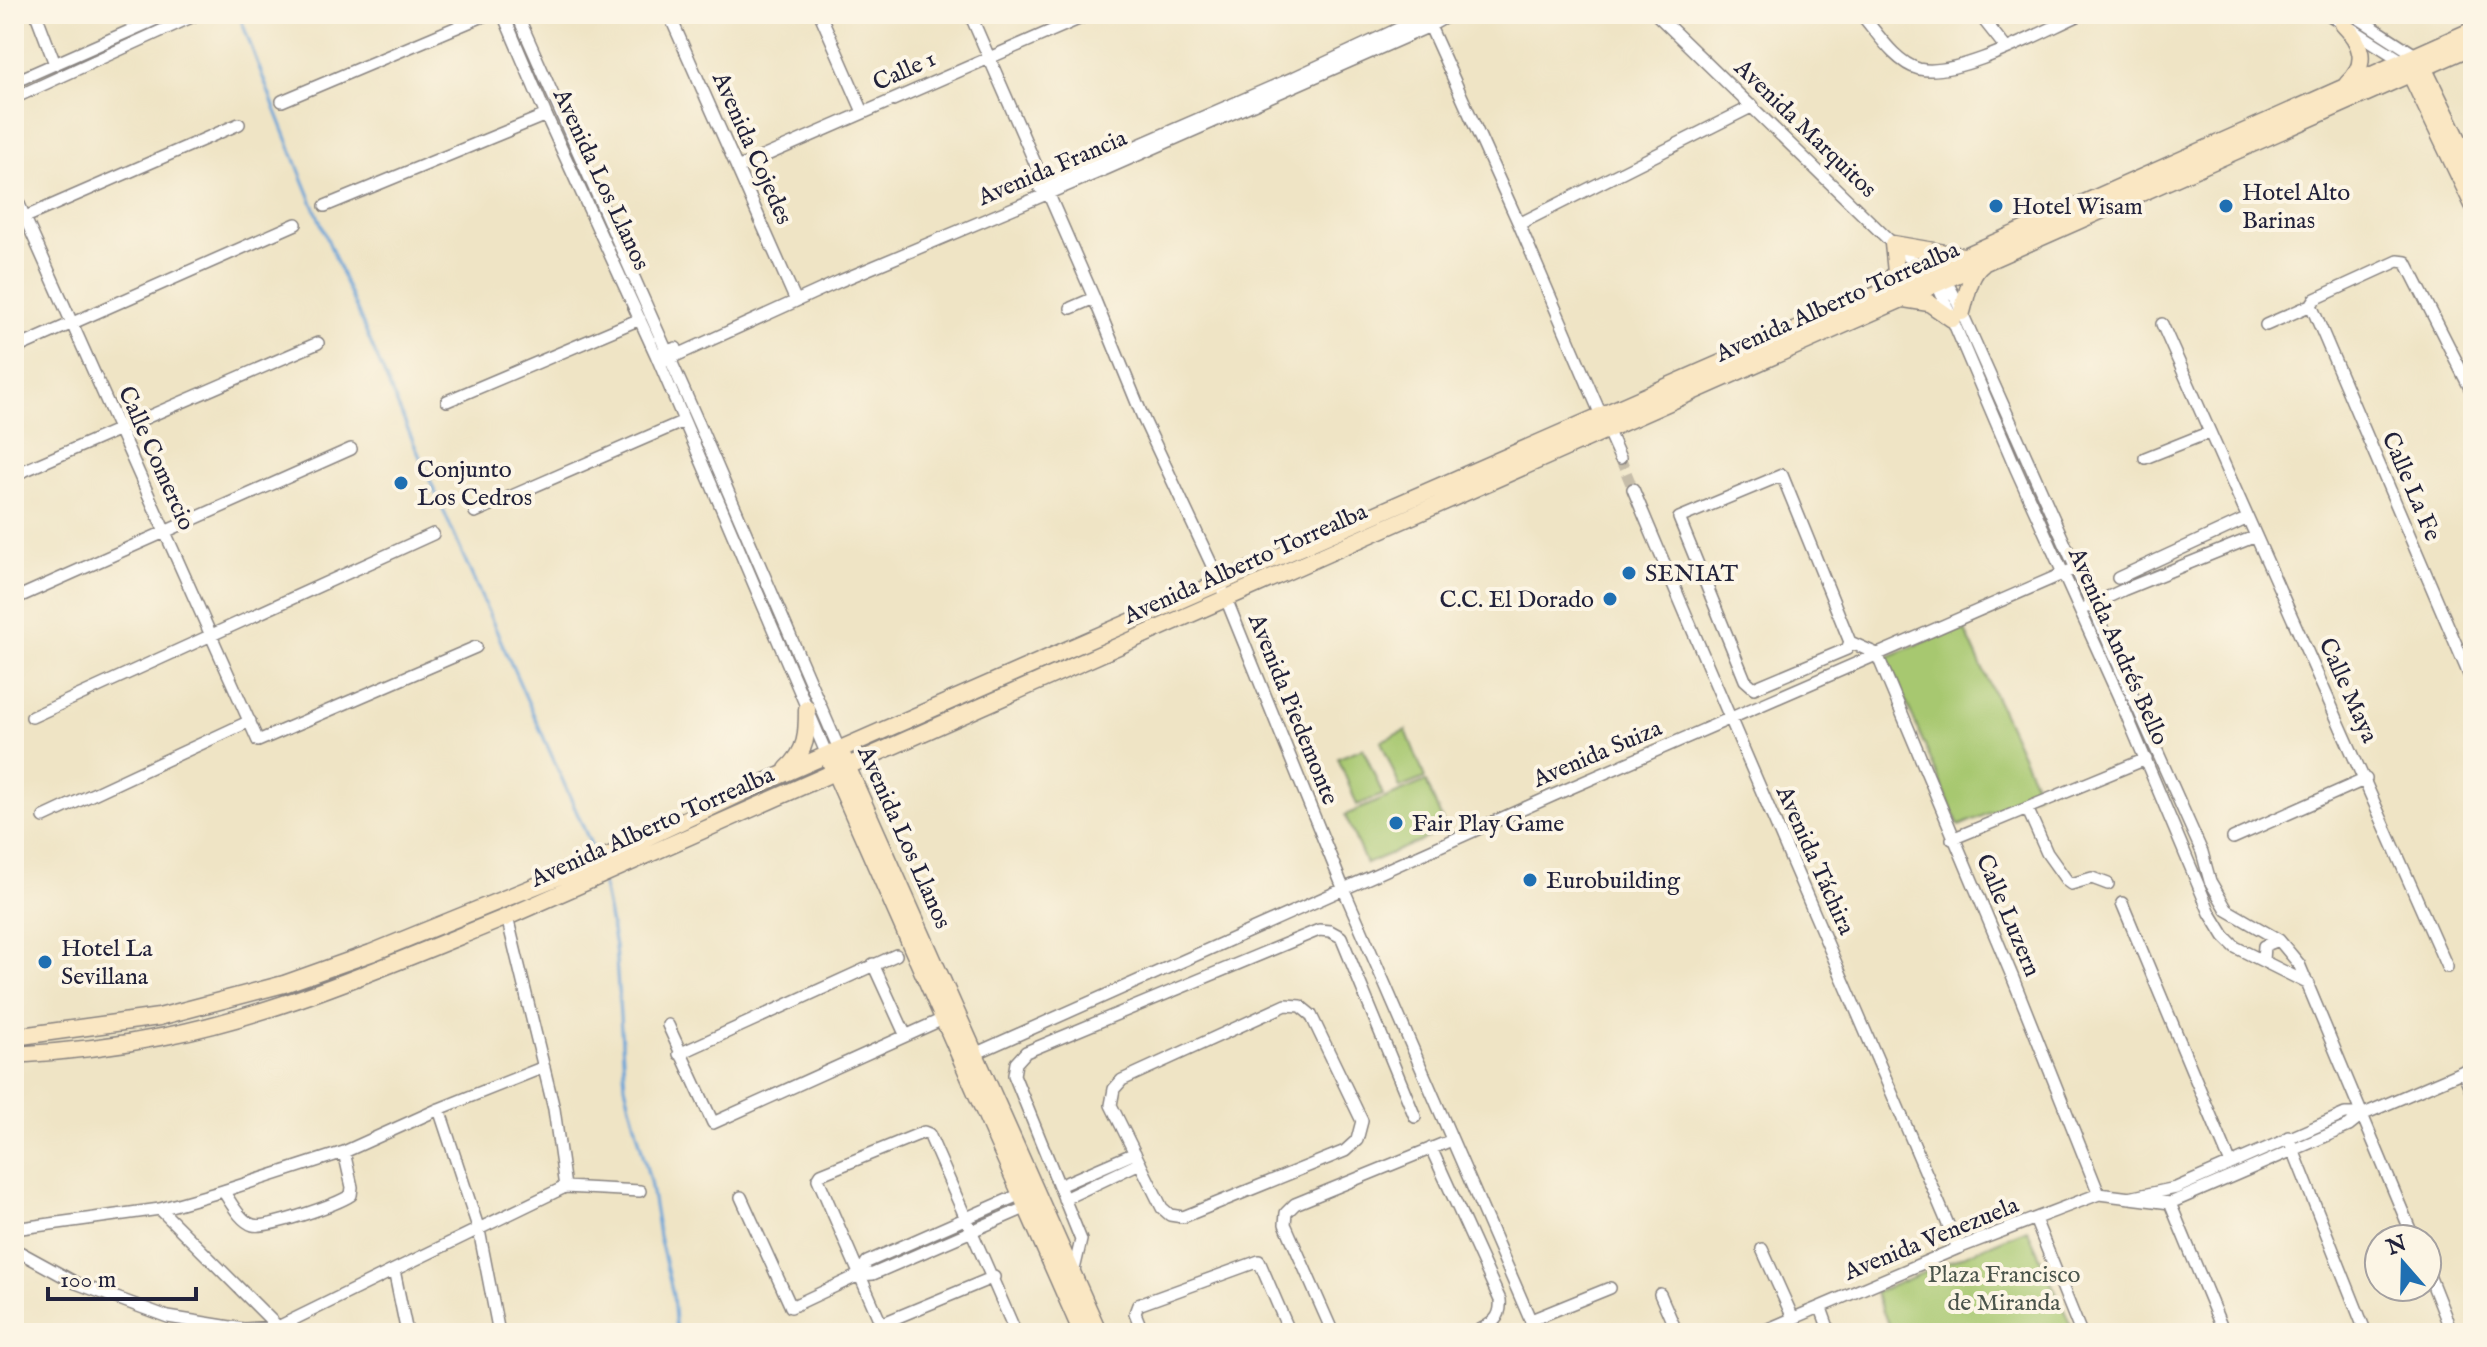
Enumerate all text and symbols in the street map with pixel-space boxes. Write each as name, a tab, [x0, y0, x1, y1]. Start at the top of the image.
street label: Calle 1	[868, 44, 941, 99]
street label: Avenida Marquitos	[1726, 52, 1883, 205]
street label: Avenida Cojedes	[704, 67, 799, 230]
street label: Avenida Los Llanos	[545, 83, 656, 275]
street label: Avenida Francia	[973, 123, 1132, 214]
place label: Hotel Alto Barinas	[2242, 178, 2350, 237]
place label: Hotel Wisam	[2012, 192, 2143, 223]
marker: Hotel Wisam	[1987, 197, 2005, 215]
marker: Hotel Alto Barinas	[2217, 197, 2235, 215]
street label: Avenida Alberto Torrealba	[1710, 234, 1965, 371]
street label: Calle Comercio	[110, 382, 201, 536]
street label: Calle La Fe	[2374, 427, 2447, 546]
place label: Conjunto Los Cedros	[417, 455, 532, 514]
marker: Conjunto Los Cedros	[392, 474, 410, 492]
street label: Avenida Alberto Torrealba	[1118, 496, 1373, 633]
street label: Avenida Andrés Bello	[2060, 542, 2175, 750]
place label: SENIAT	[1645, 559, 1739, 590]
marker: SENIAT	[1620, 564, 1638, 582]
place label: C.C. El Dorado	[1439, 585, 1594, 616]
marker: C.C. El Dorado	[1601, 590, 1619, 608]
street label: Avenida Piedemonte	[1240, 609, 1345, 810]
street label: Calle Maya	[2311, 633, 2385, 748]
street label: Avenida Suiza	[1527, 713, 1667, 796]
street label: Avenida Los Llanos	[849, 740, 958, 934]
street label: Avenida Alberto Torrealba	[525, 759, 780, 896]
street label: Avenida Táchira	[1768, 780, 1862, 940]
place label: Fair Play Game	[1412, 809, 1564, 840]
marker: Fair Play Game	[1387, 814, 1405, 832]
street label: Calle Luzern	[1968, 850, 2047, 982]
place label: Eurobuilding	[1546, 866, 1681, 897]
marker: Eurobuilding	[1521, 871, 1539, 889]
place label: Hotel La Sevillana	[61, 934, 153, 993]
marker: Hotel La Sevillana	[36, 953, 54, 971]
street label: Avenida Venezuela	[1839, 1190, 2024, 1289]
north arrow	[2363, 1223, 2443, 1303]
text: N	[2382, 1230, 2411, 1263]
scale bar	[48, 1251, 196, 1301]
park label: Plaza Francisco de Miranda	[1928, 1260, 2080, 1319]
text: 100 m	[60, 1265, 116, 1296]

